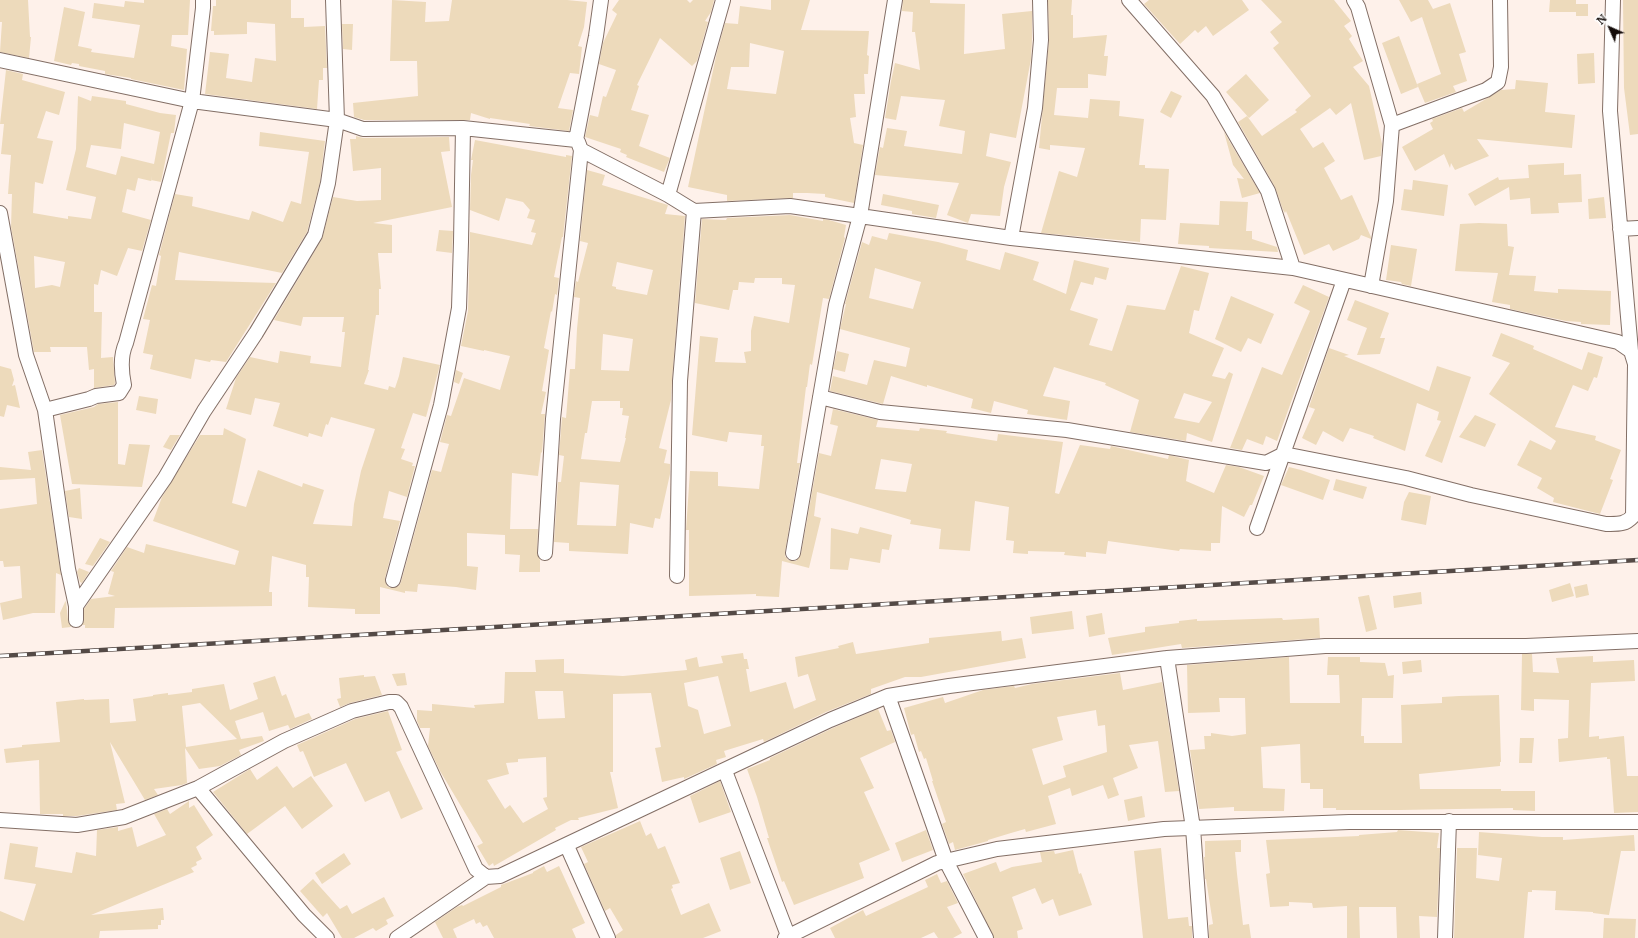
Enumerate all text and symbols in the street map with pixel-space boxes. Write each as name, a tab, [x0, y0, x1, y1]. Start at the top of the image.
north arrow	[1590, 8, 1630, 48]
text: N	[1593, 11, 1610, 28]

